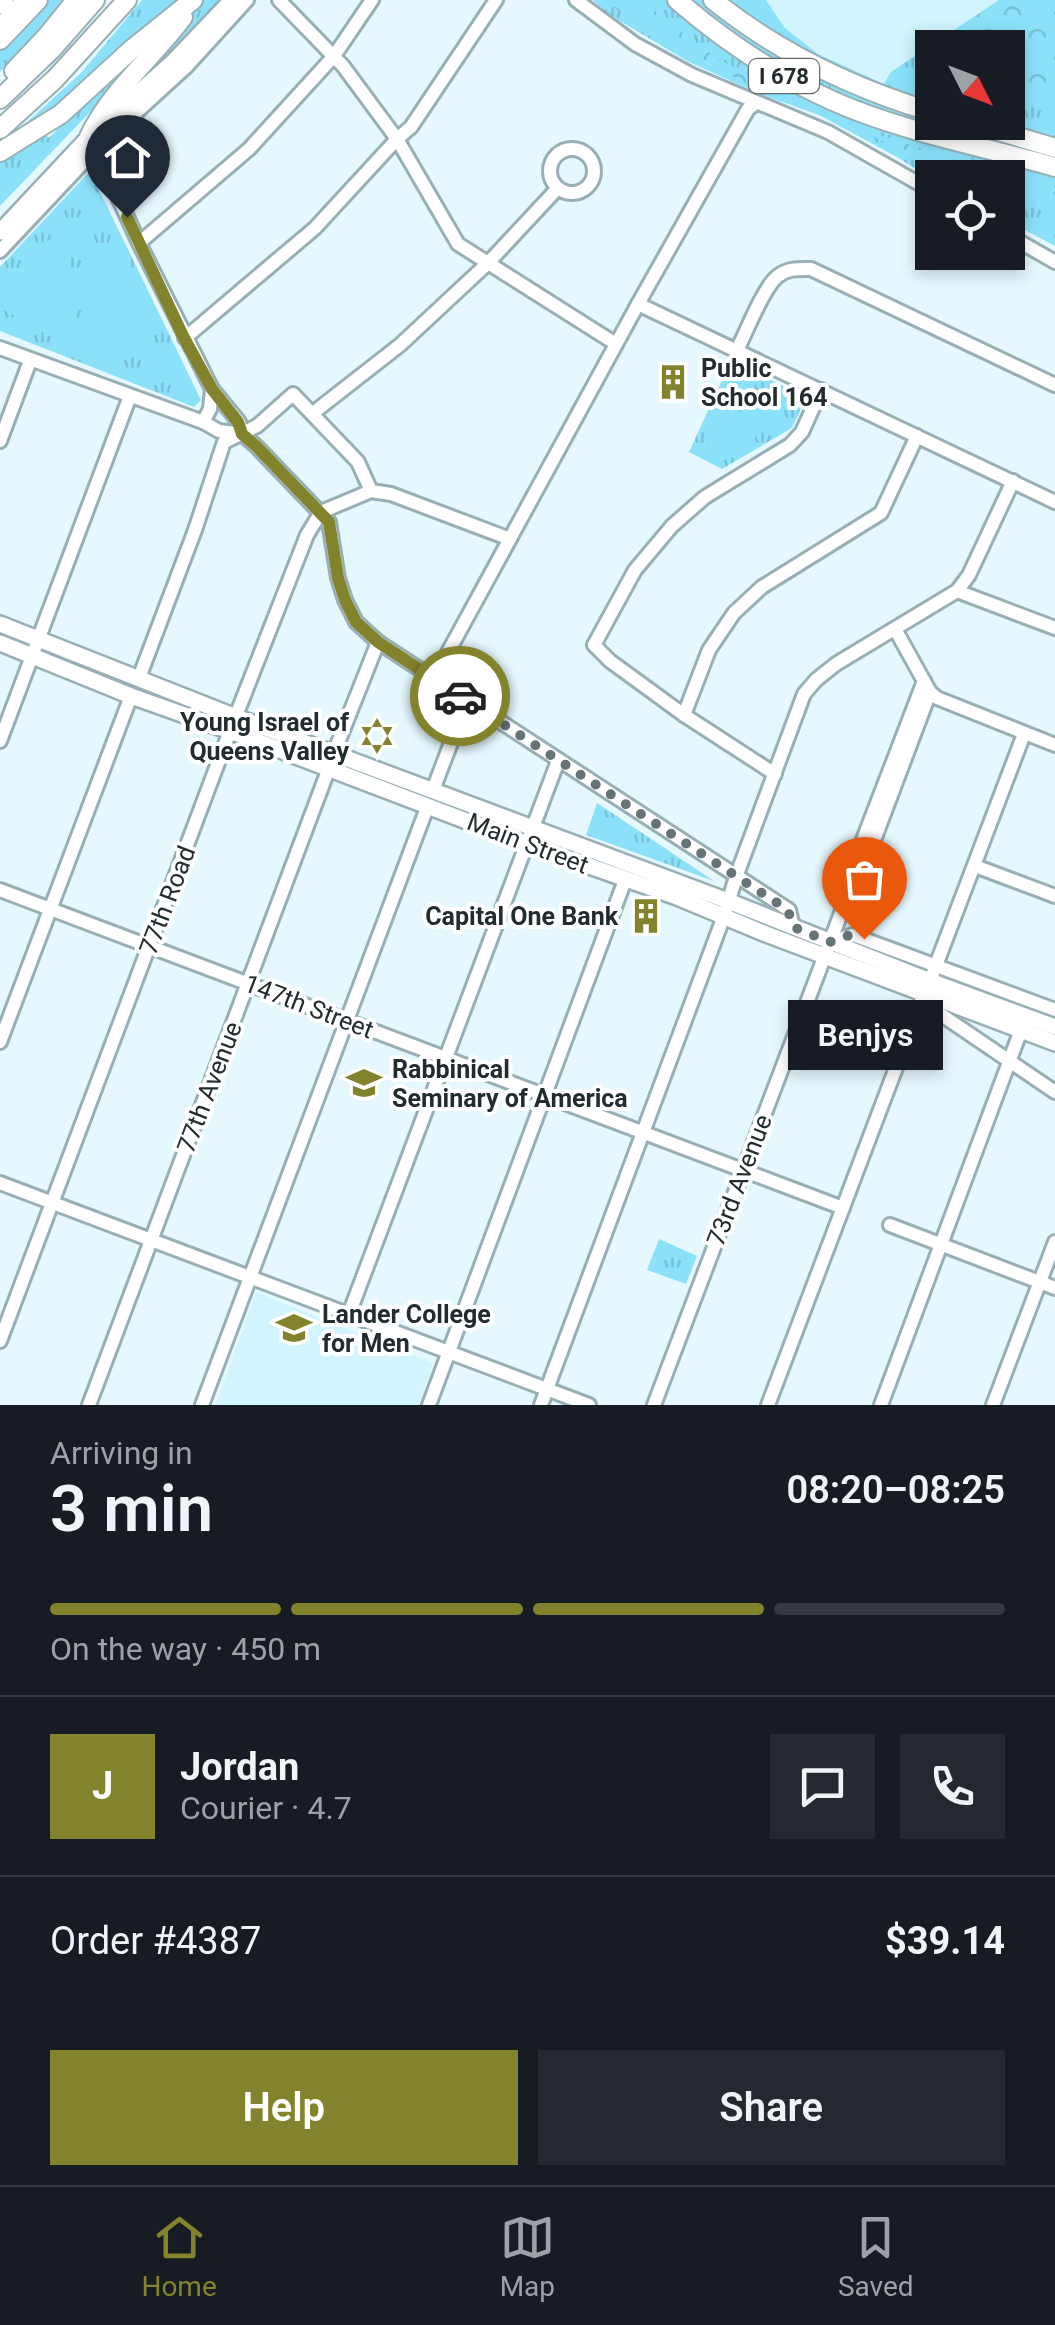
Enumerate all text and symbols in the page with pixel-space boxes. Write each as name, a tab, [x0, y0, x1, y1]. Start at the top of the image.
north arrow	[915, 30, 1025, 140]
map controls	[915, 30, 1025, 270]
road number: I 678	[749, 59, 819, 93]
pin	[85, 115, 170, 218]
icon: home	[100, 130, 155, 185]
button: locate	[915, 160, 1025, 270]
place label: Public School 164	[701, 354, 828, 412]
building icon: Public School 164	[654, 363, 692, 401]
courier	[410, 646, 510, 746]
icon: car	[433, 669, 488, 724]
place label: Young Israel of Queens Valley	[180, 708, 349, 766]
synagogue icon: Young Israel of Queens Valley	[358, 717, 396, 755]
street label: Main Street	[463, 807, 593, 880]
pin	[822, 837, 907, 940]
street label: 77th Road	[134, 842, 201, 958]
icon: bag	[837, 852, 892, 907]
building icon: Capital One Bank	[627, 897, 665, 935]
place label: Capital One Bank	[425, 902, 619, 931]
street label: 147th Street	[240, 969, 378, 1044]
callout: Benjys	[786, 999, 942, 1069]
text: Benjys	[818, 1016, 913, 1054]
street label: 77th Avenue	[171, 1018, 248, 1157]
place label: Rabbinical Seminary of America	[392, 1055, 628, 1113]
school or university icon: Rabbinical Seminary of America	[345, 1064, 383, 1102]
street label: 73rd Avenue	[701, 1110, 778, 1250]
place label: Lander College for Men	[322, 1300, 491, 1358]
school or university icon: Lander College for Men	[275, 1309, 313, 1347]
text: Arriving in	[50, 1434, 193, 1472]
text: 08:20–08:25	[786, 1468, 1005, 1512]
text: 3 min	[50, 1471, 213, 1547]
text: On the way · 450 m	[50, 1630, 321, 1668]
button: chat	[770, 1734, 875, 1839]
button: phone	[900, 1734, 1005, 1839]
text: Jordan	[180, 1745, 299, 1789]
text: J	[92, 1764, 113, 1808]
text: Courier · 4.7	[180, 1789, 352, 1827]
text: Order #4387	[50, 1919, 261, 1963]
text: $39.14	[885, 1919, 1005, 1963]
button: Help	[50, 2050, 518, 2165]
button: Share	[538, 2050, 1005, 2165]
tab: Home	[141, 2210, 217, 2303]
tab: Map	[500, 2210, 555, 2303]
tab: Saved	[838, 2210, 914, 2303]

